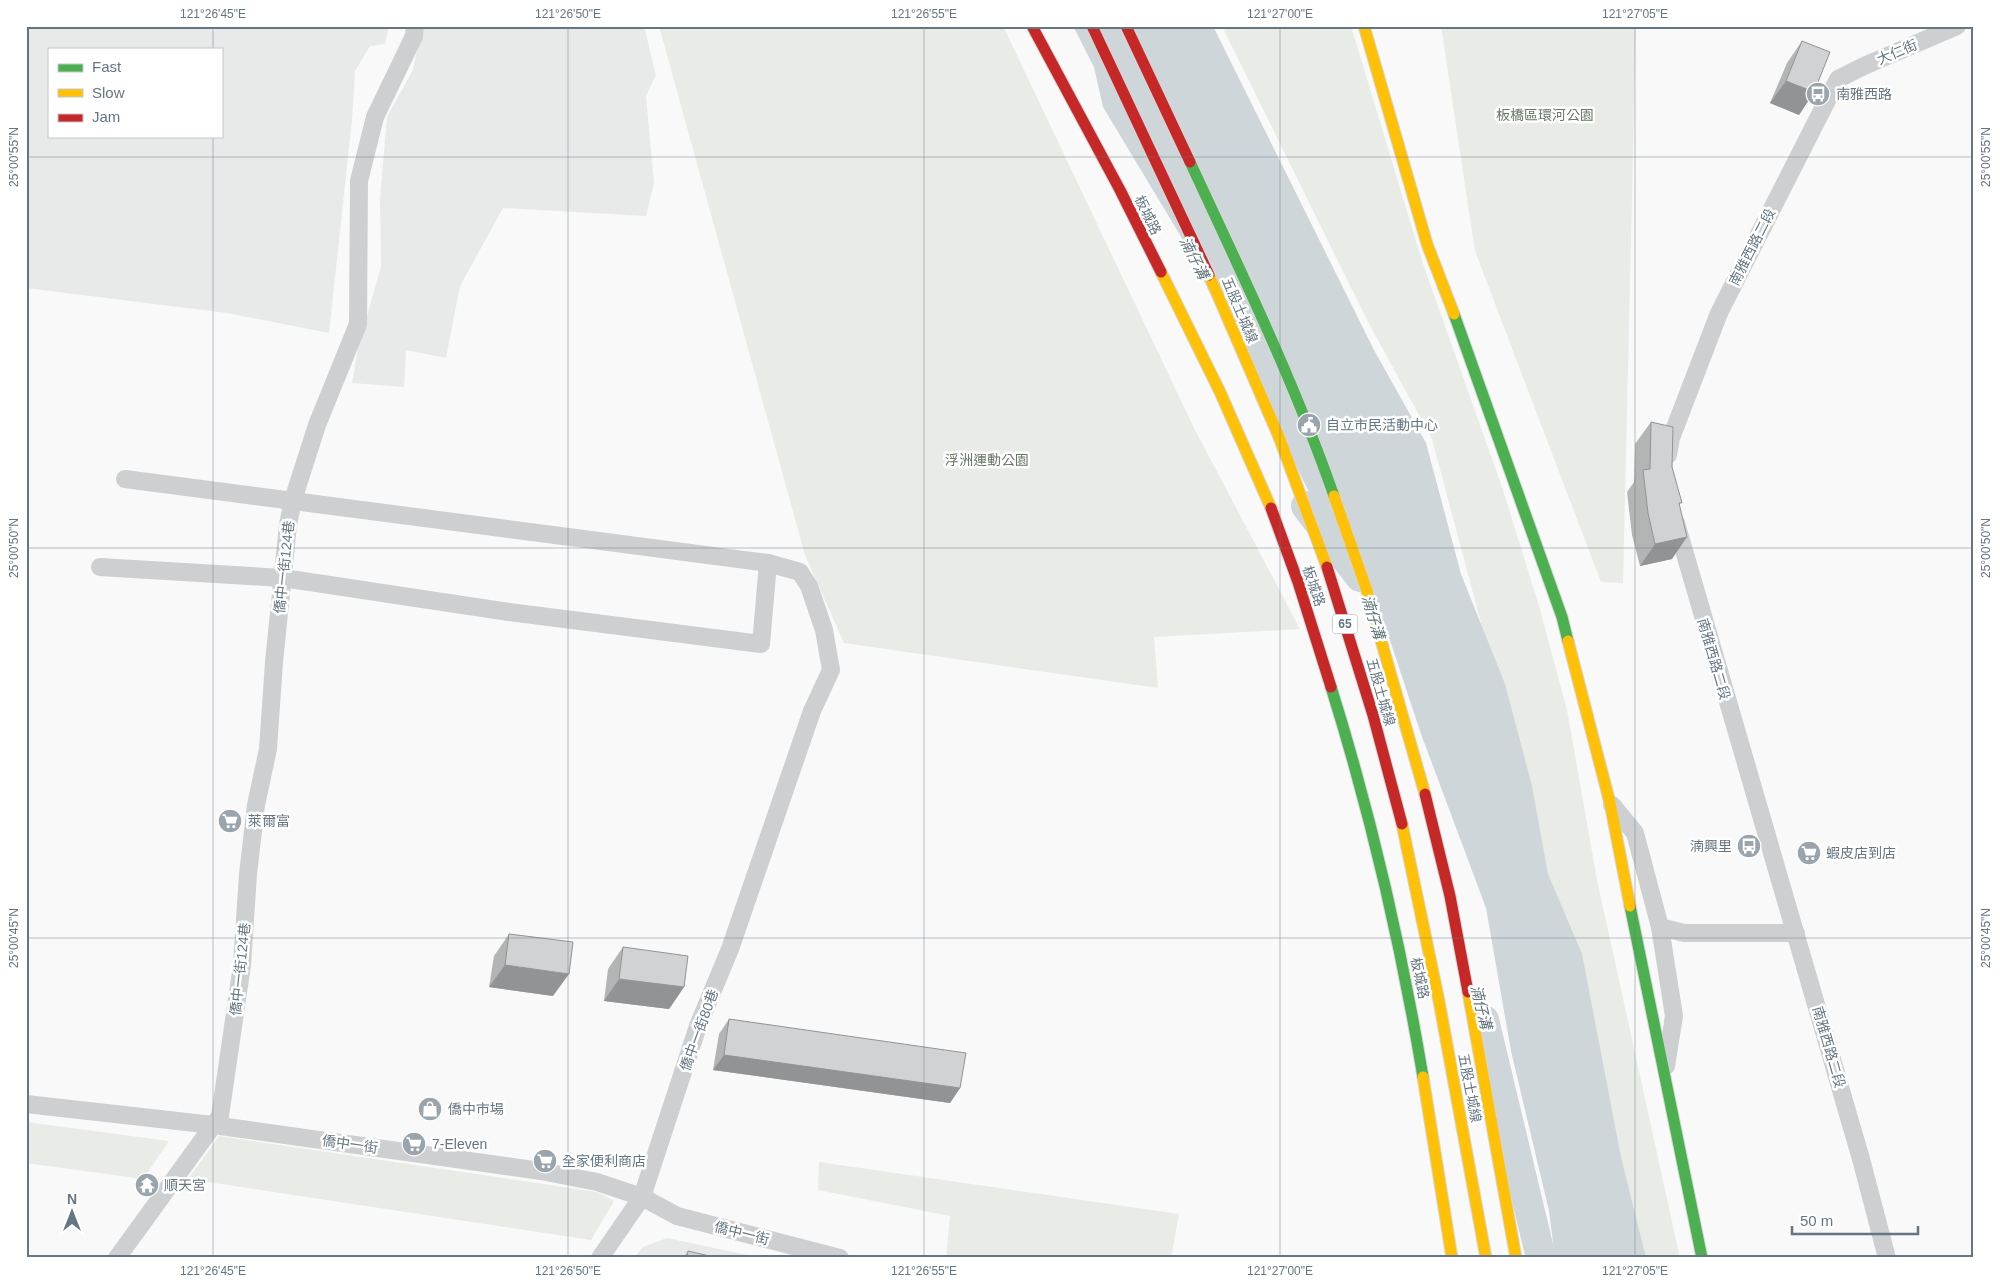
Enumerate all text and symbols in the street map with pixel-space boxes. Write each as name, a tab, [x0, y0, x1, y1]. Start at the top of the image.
text: 121°26'45"E	[180, 7, 246, 21]
text: 121°26'50"E	[535, 7, 601, 21]
text: 121°26'55"E	[891, 7, 957, 21]
text: 121°27'00"E	[1247, 7, 1313, 21]
text: 121°27'05"E	[1602, 7, 1668, 21]
street label: 大仁街	[1875, 36, 1919, 68]
legend	[48, 48, 222, 138]
text: Fast	[92, 58, 122, 75]
bus stop icon: 南雅西路	[1805, 81, 1831, 107]
text: Slow	[92, 84, 125, 101]
place label: 南雅西路	[1836, 86, 1892, 102]
park label: 板橋區環河公園	[1496, 107, 1594, 123]
text: Jam	[92, 108, 120, 125]
text: 25°00'55"N	[7, 127, 21, 187]
text: 25°00'55"N	[1979, 127, 1993, 187]
street label: 板城路	[1132, 193, 1164, 237]
street label: 南雅西路二段	[1726, 206, 1778, 288]
water label: 湳仔溝	[1177, 234, 1213, 283]
street label: 五股土城線	[1219, 275, 1261, 345]
public building icon: 自立市民活動中心	[1296, 412, 1322, 438]
place label: 自立市民活動中心	[1326, 417, 1438, 433]
park label: 浮洲運動公園	[945, 452, 1029, 468]
text: 25°00'50"N	[7, 518, 21, 578]
text: 25°00'50"N	[1979, 518, 1993, 578]
street label: 僑中一街124巷	[271, 520, 297, 614]
street label: 板城路	[1300, 564, 1328, 608]
water label: 湳仔溝	[1359, 593, 1389, 643]
road number: 65	[1332, 614, 1358, 634]
street label: 南雅西路二段	[1695, 616, 1733, 702]
street label: 五股土城線	[1364, 656, 1398, 728]
supermarket icon: 萊爾富	[217, 808, 243, 834]
place label: 萊爾富	[248, 813, 290, 829]
bus stop icon: 湳興里	[1736, 833, 1762, 859]
place label: 湳興里	[1690, 838, 1732, 854]
supermarket icon: 蝦皮店到店	[1796, 840, 1822, 866]
place label: 蝦皮店到店	[1826, 845, 1896, 861]
text: 25°00'45"N	[7, 908, 21, 968]
text: 25°00'45"N	[1979, 908, 1993, 968]
street label: 僑中一街124巷	[227, 922, 253, 1016]
street label: 板城路	[1408, 956, 1432, 1000]
water label: 湳仔溝	[1468, 983, 1496, 1033]
street label: 僑中一街80巷	[677, 987, 721, 1073]
street label: 南雅西路二段	[1810, 1004, 1848, 1090]
street label: 五股土城線	[1455, 1052, 1485, 1124]
shop icon: 僑中市場	[417, 1096, 443, 1122]
place label: 僑中市場	[448, 1101, 504, 1117]
supermarket icon: 7-Eleven	[401, 1131, 427, 1157]
street label: 僑中一街	[321, 1132, 379, 1156]
place label: 7-Eleven	[432, 1136, 487, 1152]
supermarket icon: 全家便利商店	[532, 1148, 558, 1174]
place label: 全家便利商店	[562, 1153, 646, 1169]
temple icon: 順天宮	[134, 1172, 160, 1198]
place label: 順天宮	[164, 1177, 206, 1193]
north arrow	[48, 1186, 98, 1236]
text: N	[67, 1191, 77, 1207]
scale bar	[1792, 1204, 1919, 1236]
text: 50 m	[1800, 1212, 1833, 1229]
street label: 僑中一街	[713, 1218, 771, 1248]
text: 121°26'45"E	[180, 1264, 246, 1278]
text: 121°26'50"E	[535, 1264, 601, 1278]
text: 121°26'55"E	[891, 1264, 957, 1278]
text: 121°27'00"E	[1247, 1264, 1313, 1278]
text: 121°27'05"E	[1602, 1264, 1668, 1278]

